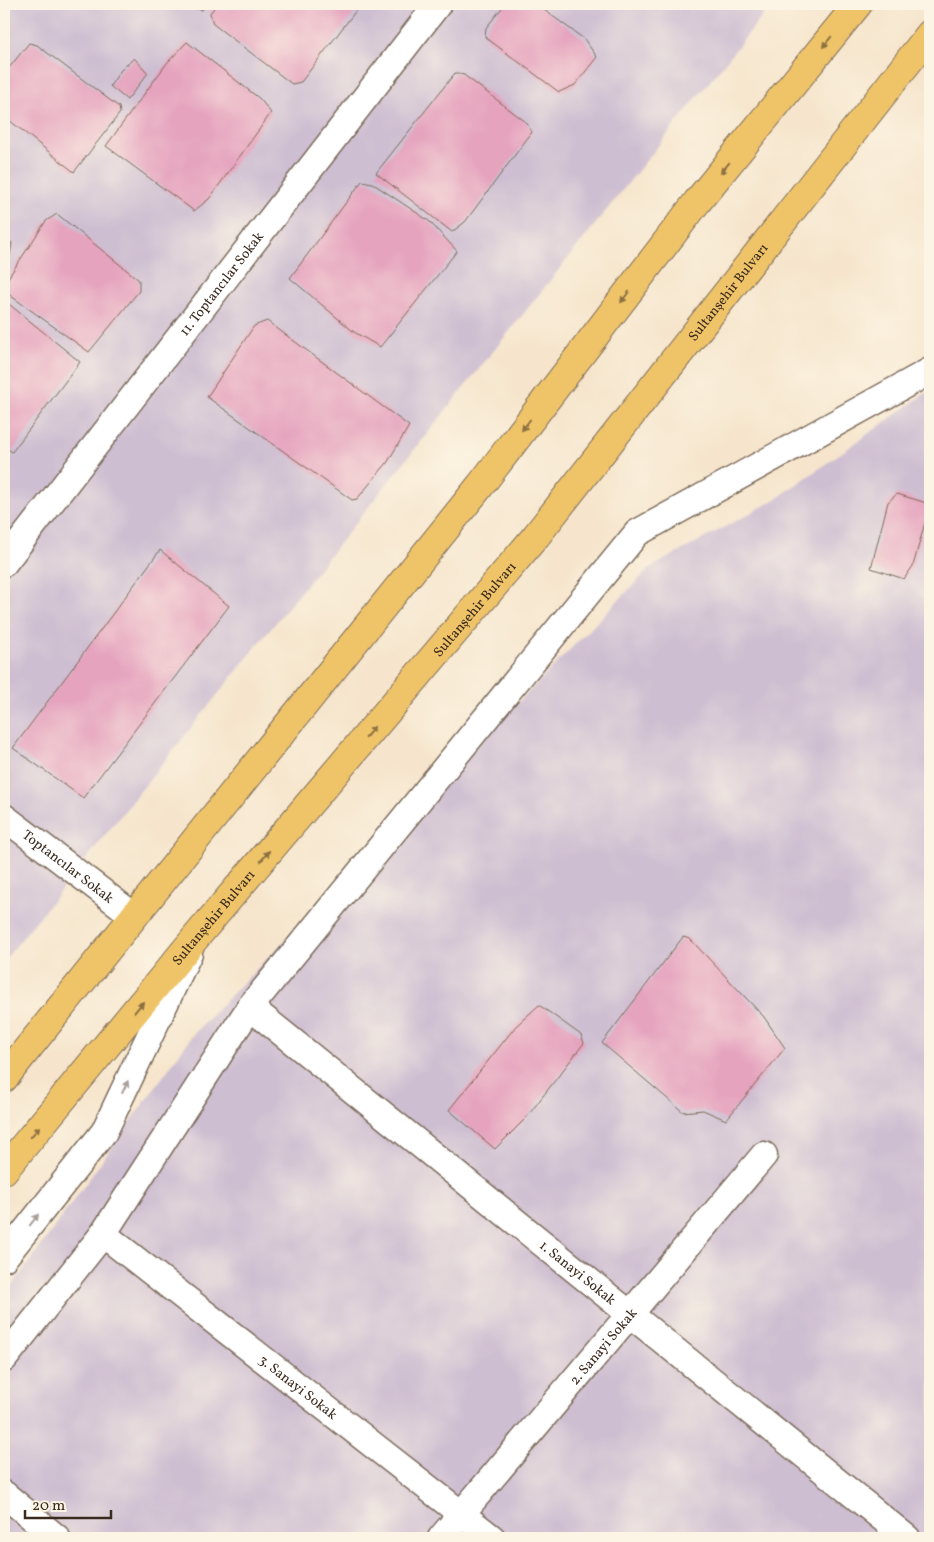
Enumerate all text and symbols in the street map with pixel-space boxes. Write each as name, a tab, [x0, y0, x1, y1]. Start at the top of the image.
one-way arrow	[821, 35, 832, 48]
one-way arrow	[720, 161, 730, 175]
street label: 11. Toptancılar Sokak	[176, 228, 269, 340]
street label: Sultanşehir Bulvarı	[684, 240, 773, 346]
one-way arrow	[620, 290, 631, 303]
one-way arrow	[521, 418, 532, 431]
street label: Sultanşehir Bulvarı	[429, 558, 521, 662]
one-way arrow	[365, 725, 376, 738]
street label: Toptancılar Sokak	[18, 826, 118, 909]
one-way arrow	[260, 849, 271, 862]
street label: Sultanşehir Bulvarı	[169, 866, 260, 970]
one-way arrow	[133, 1001, 144, 1014]
one-way arrow	[122, 1080, 130, 1094]
one-way arrow	[29, 1126, 40, 1139]
one-way arrow	[29, 1213, 39, 1227]
street label: 1. Sanayi Sokak	[535, 1237, 620, 1310]
street label: 2. Sanayi Sokak	[566, 1304, 642, 1390]
street label: 3. Sanayi Sokak	[254, 1351, 341, 1425]
scale bar	[25, 1487, 111, 1519]
text: 20 m	[32, 1496, 65, 1517]

